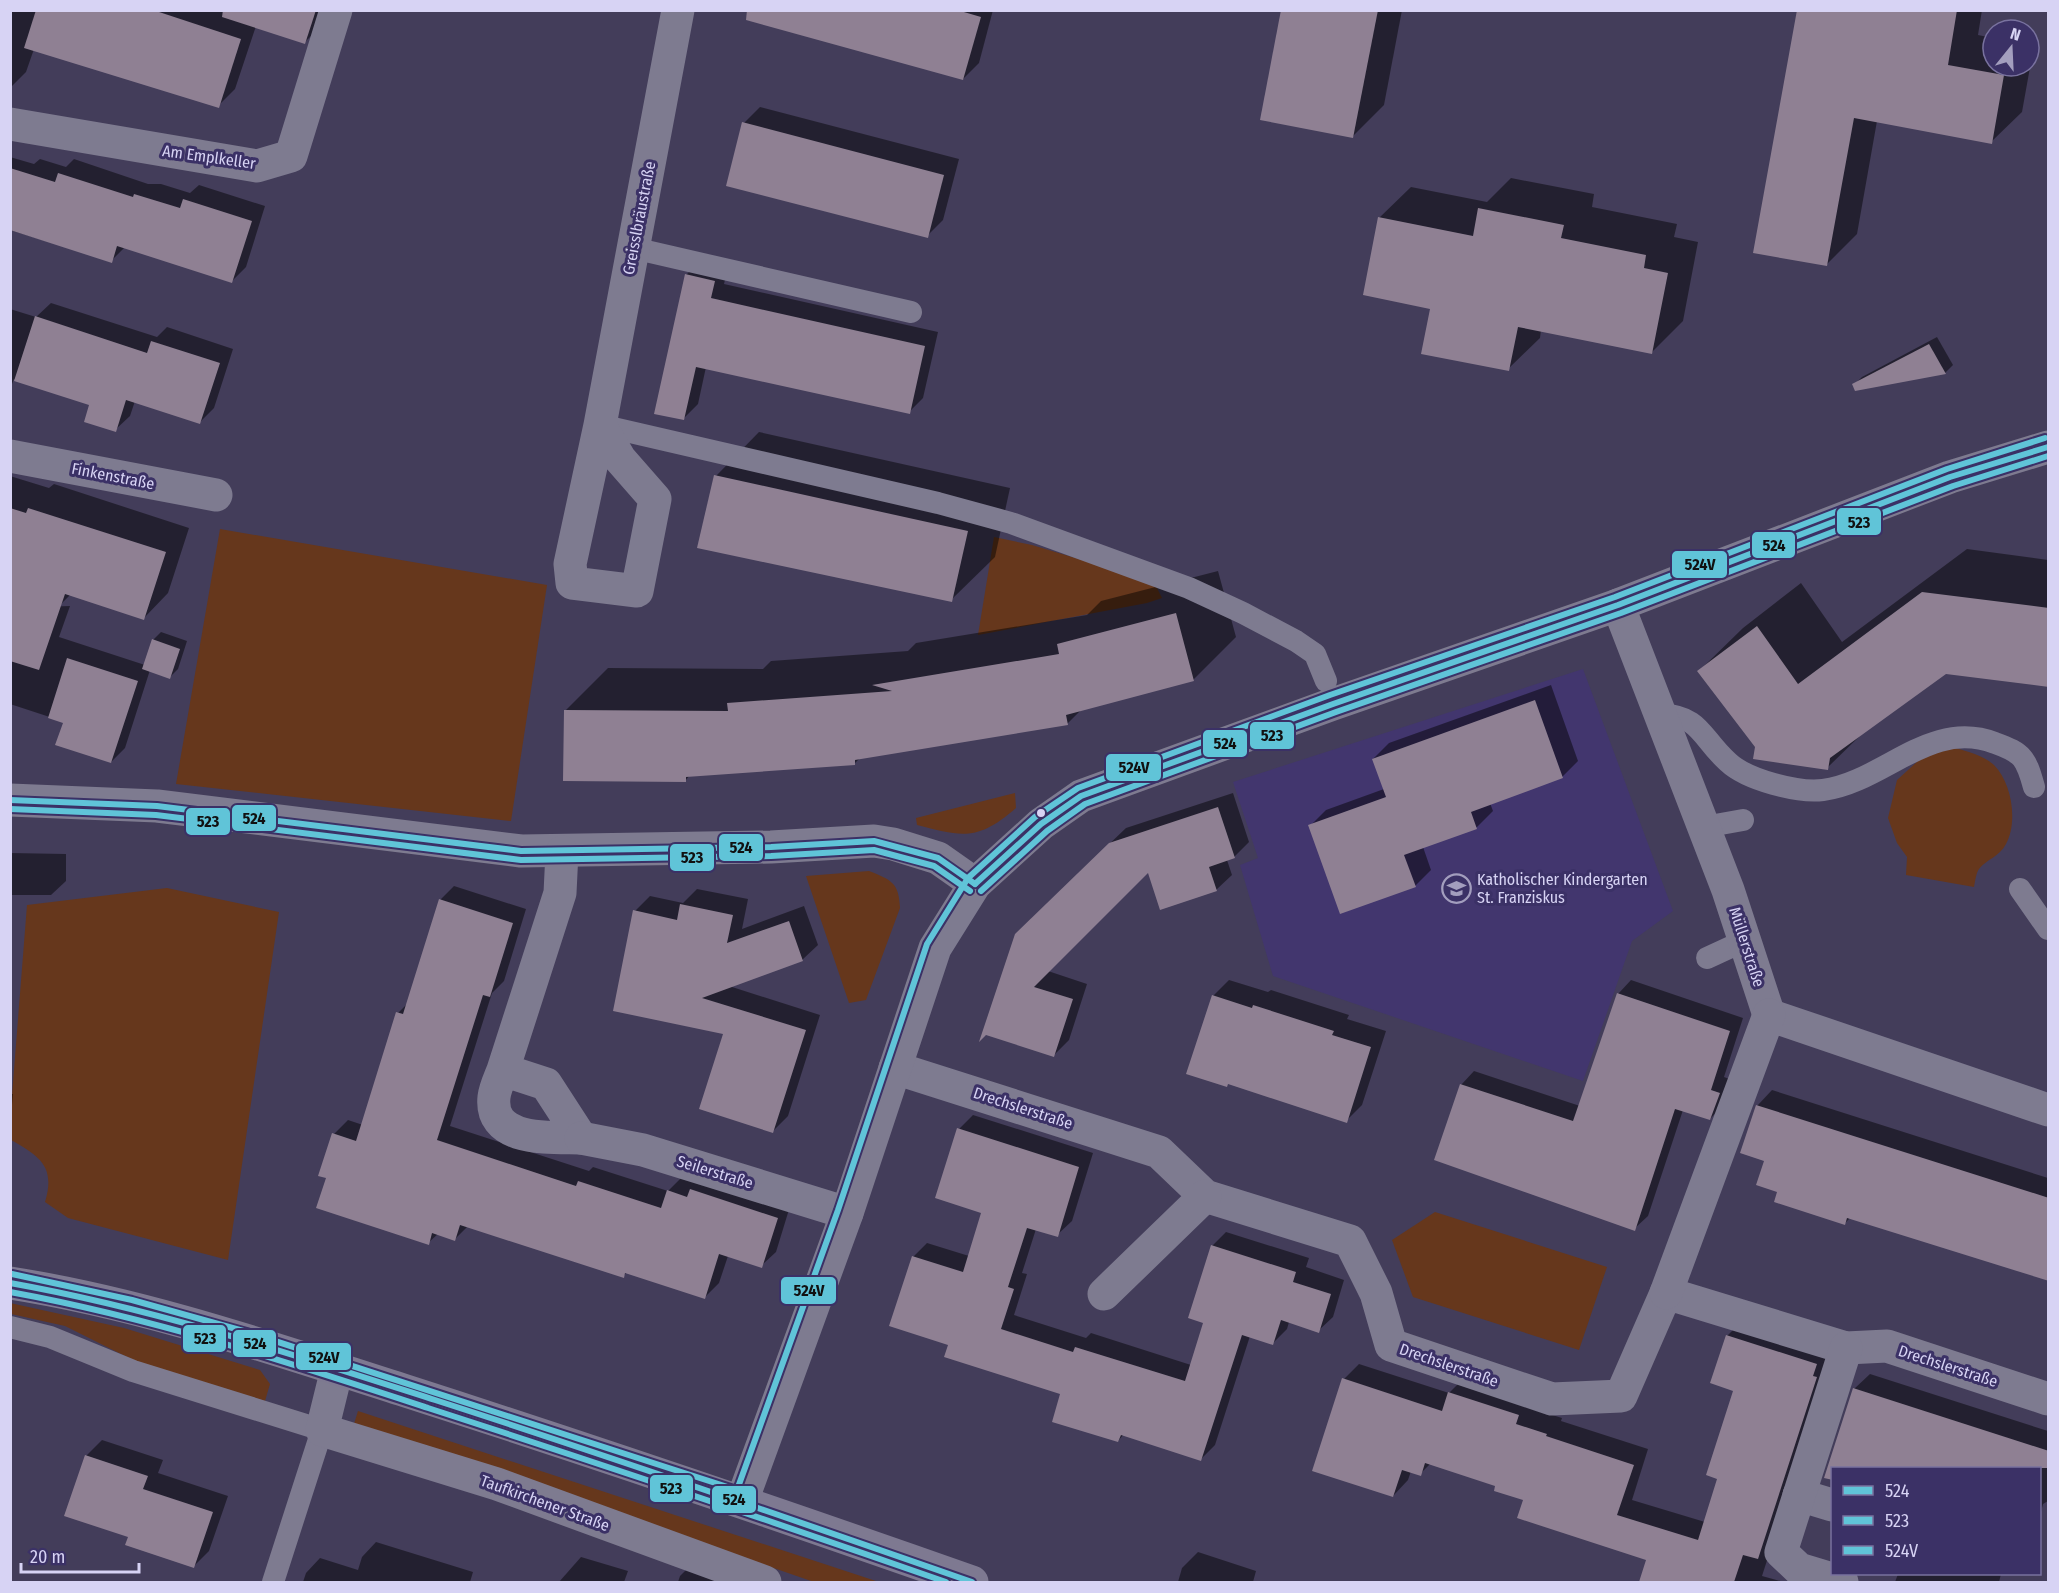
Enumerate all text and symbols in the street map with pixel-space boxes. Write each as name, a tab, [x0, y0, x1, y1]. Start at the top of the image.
north arrow	[1981, 18, 2041, 78]
text: N	[2008, 24, 2023, 45]
street label: Am Emplkeller	[161, 141, 257, 173]
street label: Greisslbräustraße	[619, 160, 659, 276]
street label: Finkenstraße	[70, 459, 156, 493]
line badge: 523	[1836, 507, 1882, 536]
text: 523	[1848, 513, 1871, 532]
line badge: 524	[1751, 531, 1796, 559]
text: 524	[1763, 536, 1785, 555]
line badge: 524V	[1671, 550, 1728, 579]
text: 524V	[1684, 555, 1716, 574]
line badge: 523	[1249, 721, 1295, 750]
text: 523	[1261, 726, 1284, 745]
line badge: 524	[1202, 729, 1248, 758]
text: 524	[1214, 734, 1236, 753]
line badge: 524V	[1105, 753, 1162, 782]
text: 524V	[1118, 758, 1150, 777]
line badge: 524	[231, 804, 277, 832]
line badge: 523	[185, 807, 231, 836]
unlabelled marker	[1035, 807, 1047, 819]
text: 524	[243, 809, 265, 828]
text: 523	[197, 812, 220, 831]
line badge: 524	[718, 833, 764, 862]
text: 524	[730, 838, 752, 857]
line badge: 523	[669, 843, 715, 872]
text: 523	[681, 848, 704, 867]
place label: Katholischer Kindergarten St. Franziskus	[1477, 870, 1648, 907]
school or university icon: Katholischer Kindergarten St. Franziskus	[1440, 872, 1472, 904]
street label: Müllerstraße	[1725, 905, 1769, 989]
street label: Drechslerstraße	[971, 1083, 1075, 1133]
street label: Seilerstraße	[675, 1151, 756, 1193]
line badge: 524V	[780, 1276, 837, 1305]
text: 524V	[793, 1281, 825, 1300]
line badge: 523	[182, 1324, 227, 1353]
text: 523	[194, 1329, 217, 1348]
line badge: 524	[232, 1329, 277, 1358]
text: 524	[244, 1334, 266, 1353]
street label: Drechslerstraße	[1397, 1339, 1501, 1391]
street label: Drechslerstraße	[1896, 1341, 2000, 1391]
line badge: 524V	[295, 1342, 352, 1371]
text: 524V	[308, 1348, 340, 1367]
legend	[1831, 1467, 2041, 1575]
street label: Taufkirchener Straße	[478, 1471, 612, 1535]
line badge: 523	[649, 1474, 694, 1503]
text: 523	[660, 1479, 683, 1498]
text: 524	[1885, 1480, 1910, 1502]
line badge: 524	[711, 1485, 757, 1514]
text: 524	[723, 1490, 745, 1509]
text: 523	[1885, 1510, 1909, 1532]
scale bar	[21, 1536, 140, 1574]
text: 524V	[1885, 1540, 1919, 1562]
text: 20 m	[30, 1546, 65, 1568]

